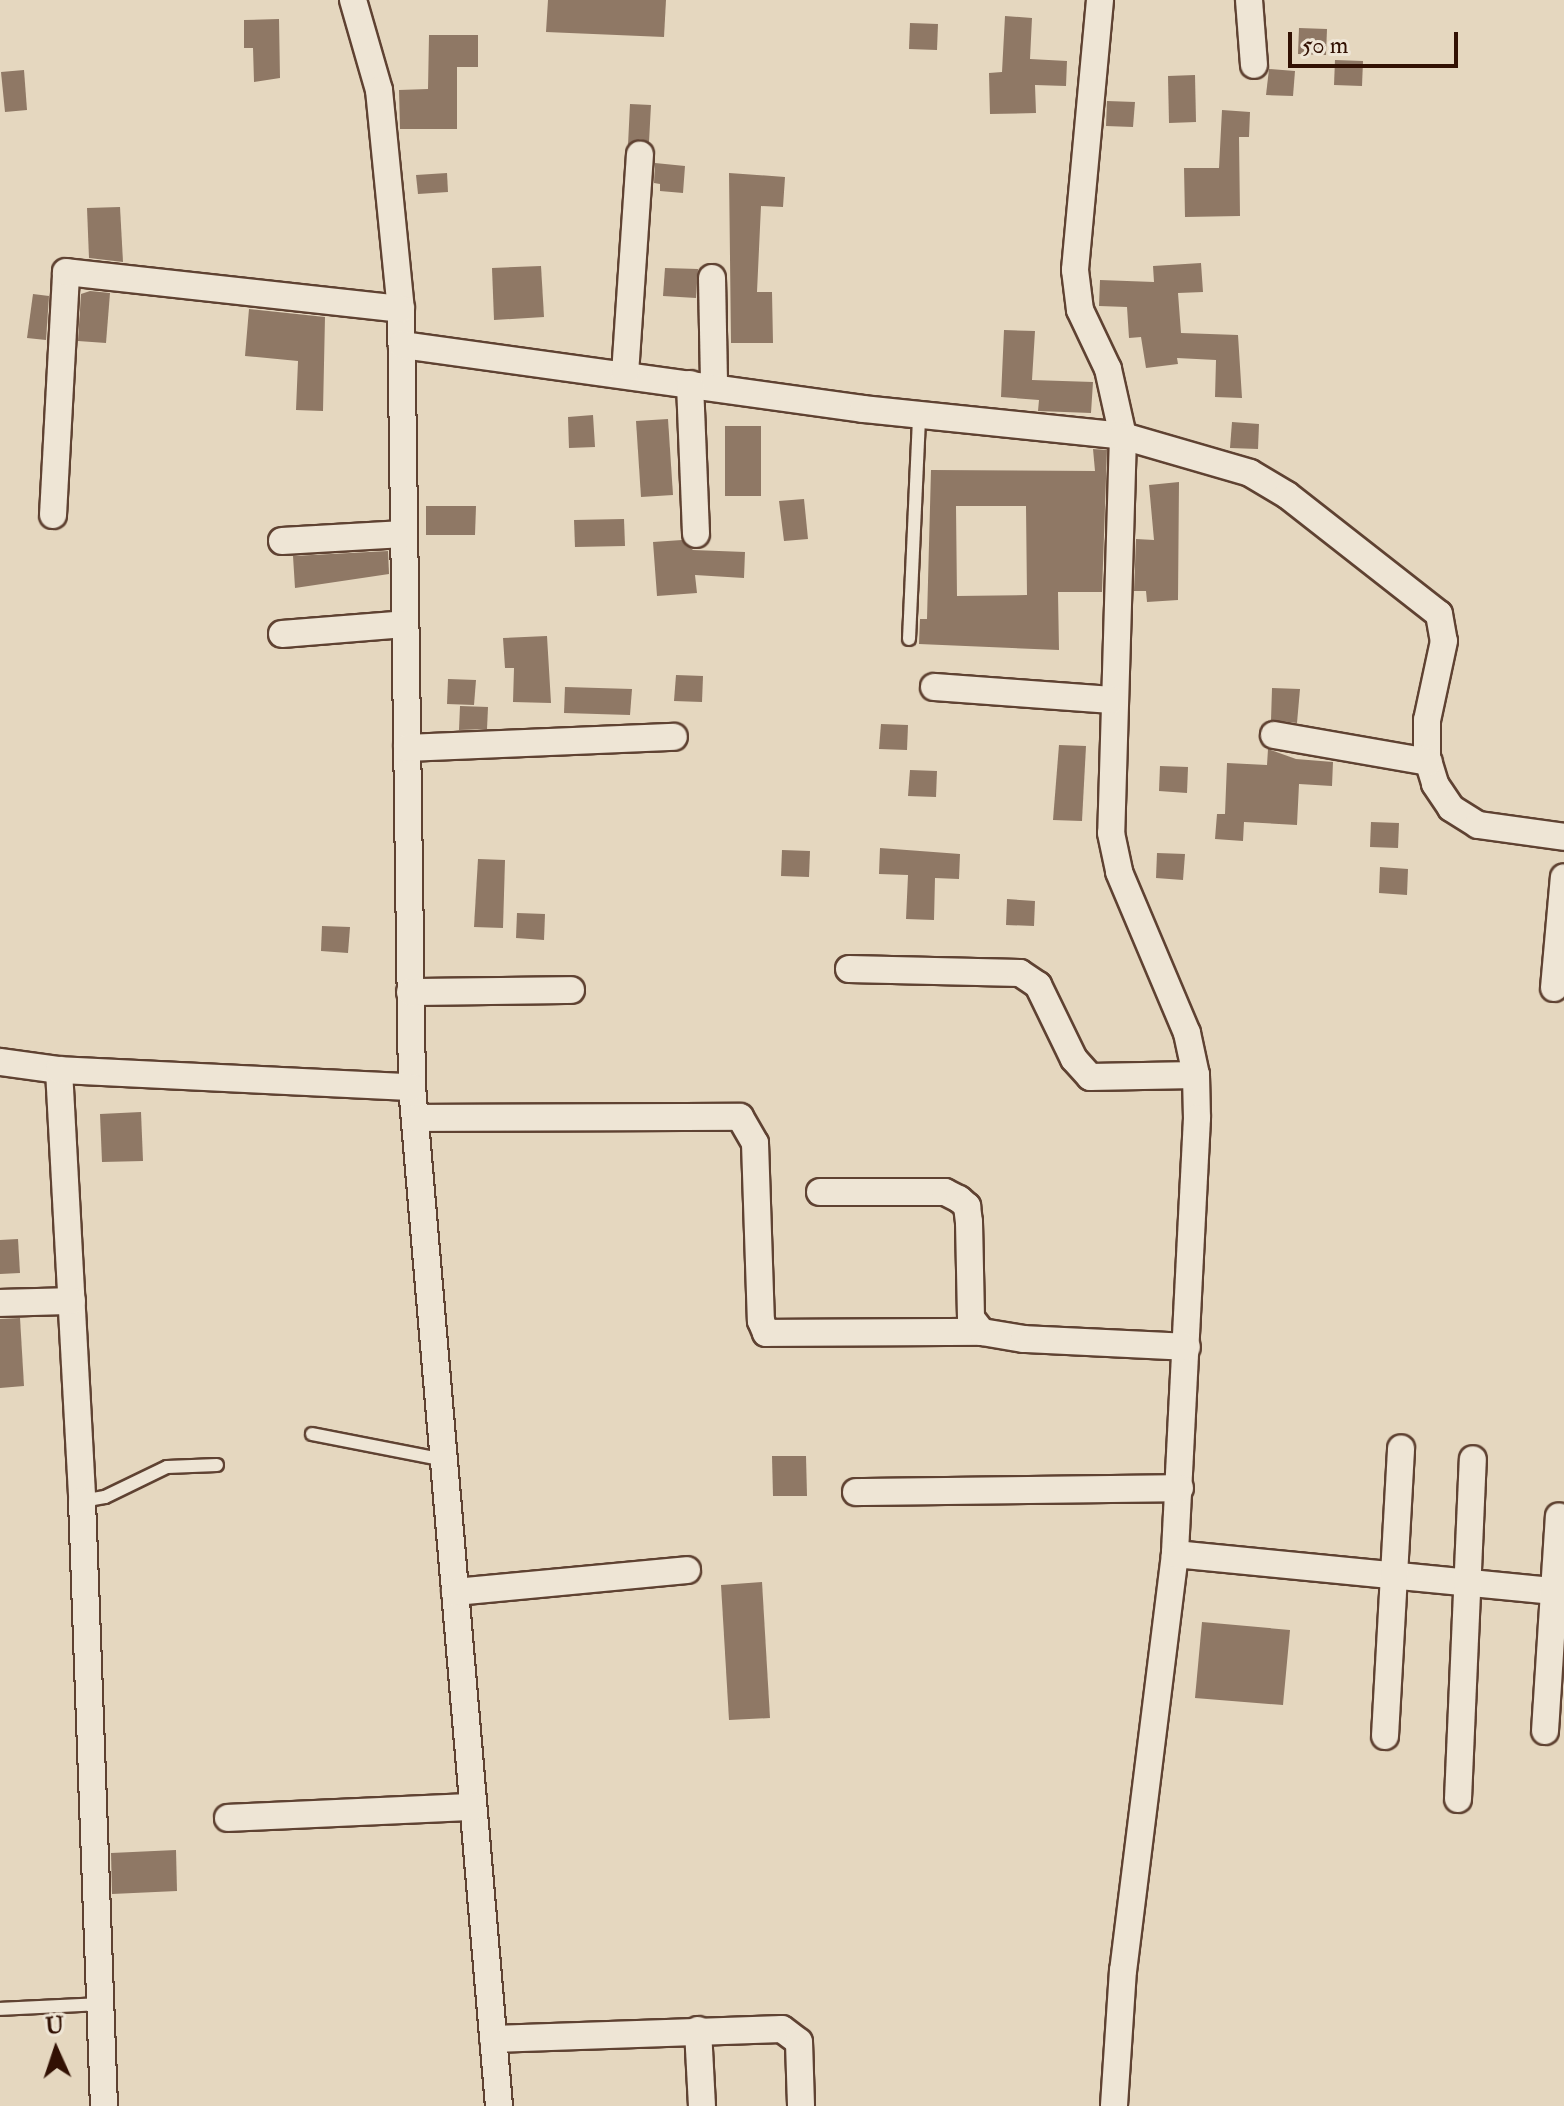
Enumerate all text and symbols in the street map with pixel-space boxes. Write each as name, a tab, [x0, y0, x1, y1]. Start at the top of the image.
scale bar	[1292, 16, 1462, 66]
text: 50 m	[1302, 30, 1348, 61]
north arrow	[16, 2010, 96, 2090]
text: U	[45, 2012, 65, 2040]

